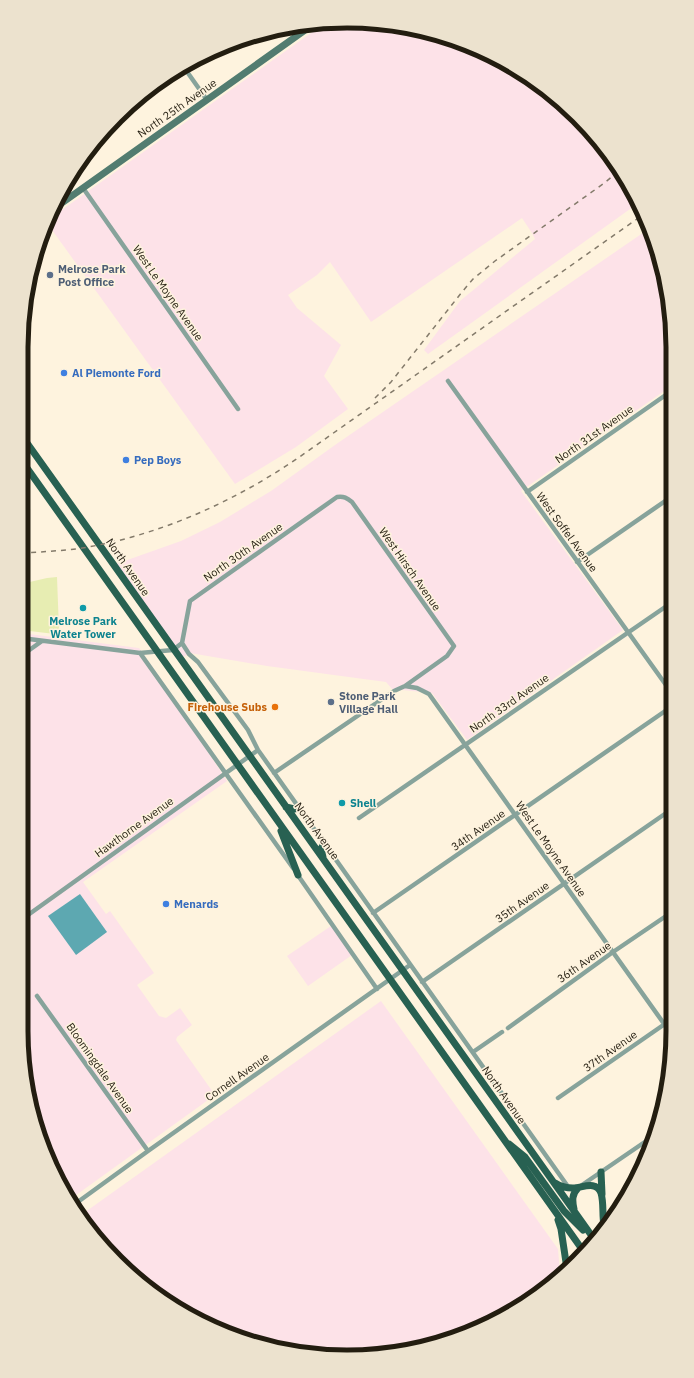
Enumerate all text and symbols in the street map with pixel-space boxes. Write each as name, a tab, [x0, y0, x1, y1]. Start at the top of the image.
street label: North 25th Avenue	[135, 75, 219, 141]
street label: West Le Moyne Avenue	[130, 242, 206, 344]
place label: Melrose Park Post Office	[58, 262, 126, 289]
marker: Melrose Park Post Office	[45, 270, 55, 280]
place label: Al Piemonte Ford	[72, 366, 161, 380]
marker: Al Piemonte Ford	[59, 368, 69, 378]
street label: North 31st Avenue	[552, 402, 636, 466]
place label: Pep Boys	[134, 453, 182, 467]
marker: Pep Boys	[121, 455, 131, 465]
street label: West Soffel Avenue	[533, 489, 601, 575]
street label: North 30th Avenue	[201, 519, 285, 585]
street label: West Hirsch Avenue	[376, 525, 444, 613]
street label: North Avenue	[103, 535, 153, 599]
marker: Melrose Park Water Tower	[78, 603, 88, 613]
place label: Melrose Park Water Tower	[49, 614, 117, 641]
street label: North 33rd Avenue	[467, 670, 551, 736]
place label: Stone Park Village Hall	[339, 689, 398, 716]
marker: Stone Park Village Hall	[326, 697, 336, 707]
place label: Firehouse Subs	[188, 700, 267, 714]
marker: Firehouse Subs	[270, 702, 280, 712]
street label: Hawthorne Avenue	[92, 794, 176, 860]
place label: Shell	[350, 796, 377, 810]
marker: Shell	[337, 798, 347, 808]
street label: West Le Moyne Avenue	[513, 798, 589, 900]
street label: North Avenue	[292, 800, 342, 862]
street label: 34th Avenue	[448, 806, 508, 854]
street label: 35th Avenue	[492, 878, 552, 926]
place label: Menards	[174, 897, 219, 911]
marker: Menards	[161, 899, 171, 909]
street label: 36th Avenue	[554, 938, 614, 986]
street label: Bloomingdale Avenue	[63, 1020, 137, 1116]
street label: 37th Avenue	[580, 1027, 640, 1075]
street label: Cornell Avenue	[202, 1050, 272, 1104]
street label: North Avenue	[479, 1063, 529, 1127]

